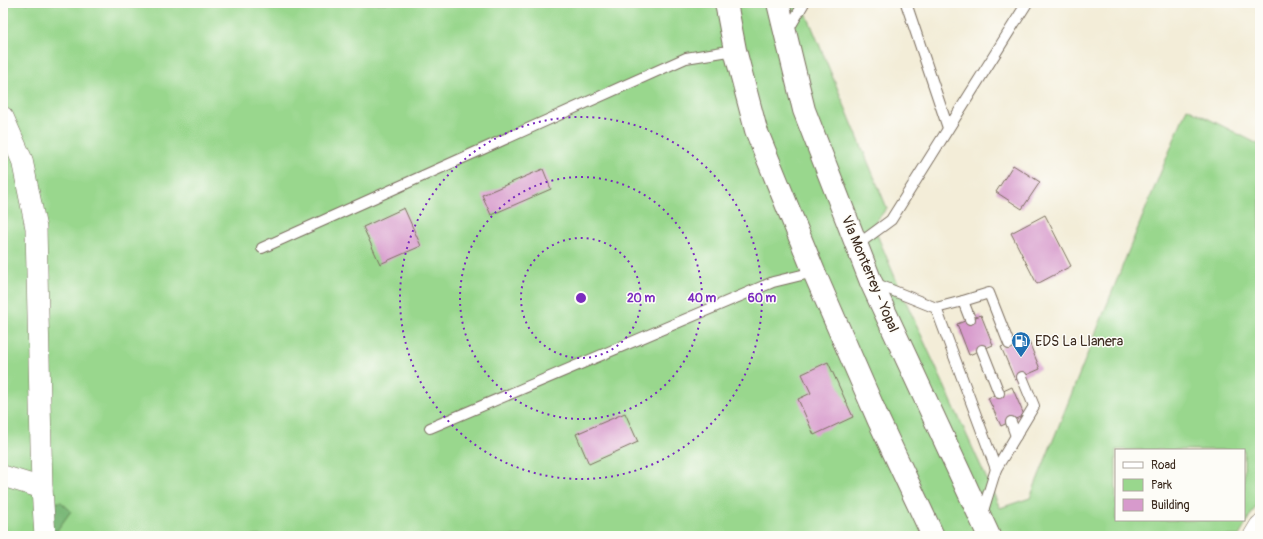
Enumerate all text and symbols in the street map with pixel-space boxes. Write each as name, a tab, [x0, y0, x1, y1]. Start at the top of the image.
street label: Vía Monterrey - Yopal	[838, 213, 902, 335]
centre of rings	[574, 291, 588, 305]
text: 20 m	[627, 291, 655, 306]
text: 40 m	[687, 291, 717, 306]
text: 60 m	[748, 291, 777, 306]
fuel station icon: EDS La Llanera	[1010, 330, 1032, 358]
place label: EDS La Llanera	[1035, 333, 1123, 350]
legend	[1115, 449, 1245, 521]
text: Road	[1151, 458, 1176, 473]
text: Park	[1151, 478, 1172, 493]
text: Building	[1151, 498, 1190, 513]

